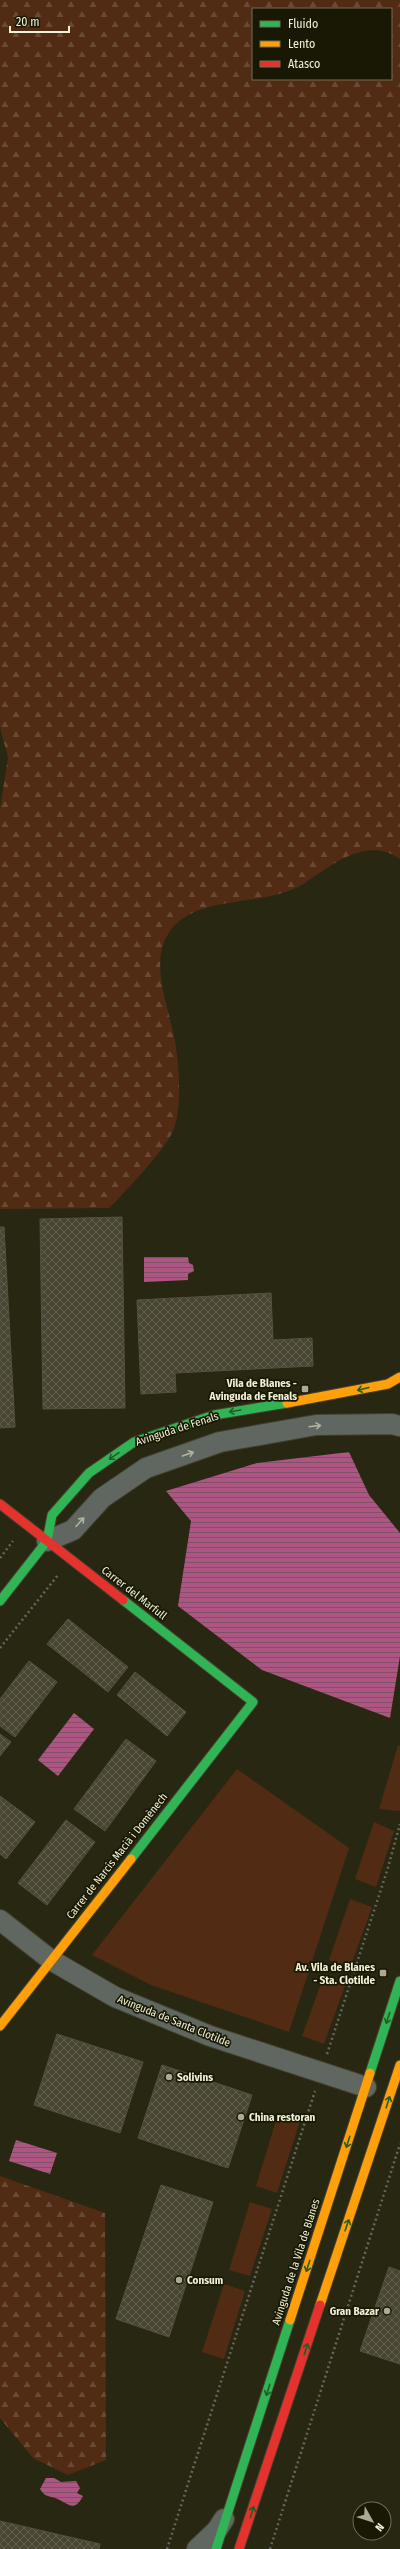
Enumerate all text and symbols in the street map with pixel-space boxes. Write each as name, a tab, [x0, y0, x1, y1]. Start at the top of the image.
scale bar	[10, 8, 69, 34]
legend	[252, 8, 392, 80]
text: 20 m	[16, 15, 40, 29]
text: Fluido	[288, 17, 318, 31]
text: Lento	[288, 37, 315, 51]
text: Atasco	[288, 57, 320, 71]
place label: Vila de Blanes - Avinguda de Fenals	[209, 1377, 297, 1403]
marker: Vila de Blanes - Avinguda de Fenals	[300, 1384, 310, 1394]
one-way arrow	[357, 1386, 370, 1394]
one-way arrow	[229, 1407, 242, 1415]
street label: Avinguda de Fenals	[134, 1409, 220, 1449]
one-way arrow	[308, 1422, 321, 1430]
one-way arrow	[182, 1449, 194, 1457]
one-way arrow	[109, 1452, 120, 1460]
one-way arrow	[76, 1517, 85, 1528]
street label: Carrer del Marfull	[99, 1564, 169, 1622]
street label: Carrer de Narcís Macià i Domènech	[64, 1790, 170, 1922]
place label: Av. Vila de Blanes - Sta. Clotilde	[295, 1961, 375, 1987]
marker: Av. Vila de Blanes - Sta. Clotilde	[378, 1968, 388, 1978]
street label: Avinguda de Santa Clotilde	[116, 1992, 232, 2050]
one-way arrow	[384, 2012, 391, 2025]
place label: Solivins	[177, 2071, 213, 2084]
marker: Solivins	[164, 2072, 174, 2082]
one-way arrow	[385, 2096, 392, 2109]
place label: China restoran	[249, 2111, 316, 2124]
marker: China restoran	[236, 2112, 246, 2122]
one-way arrow	[343, 2136, 351, 2148]
street label: Avinguda de la Vila de Blanes	[269, 2197, 323, 2327]
one-way arrow	[344, 2219, 351, 2232]
one-way arrow	[303, 2259, 311, 2271]
place label: Consum	[187, 2274, 223, 2287]
marker: Consum	[174, 2275, 184, 2285]
place label: Gran Bazar	[330, 2305, 380, 2318]
marker: Gran Bazar	[382, 2306, 392, 2316]
one-way arrow	[303, 2342, 310, 2355]
one-way arrow	[264, 2383, 271, 2396]
north arrow	[352, 2501, 392, 2541]
one-way arrow	[249, 2506, 256, 2519]
text: N	[372, 2520, 387, 2534]

